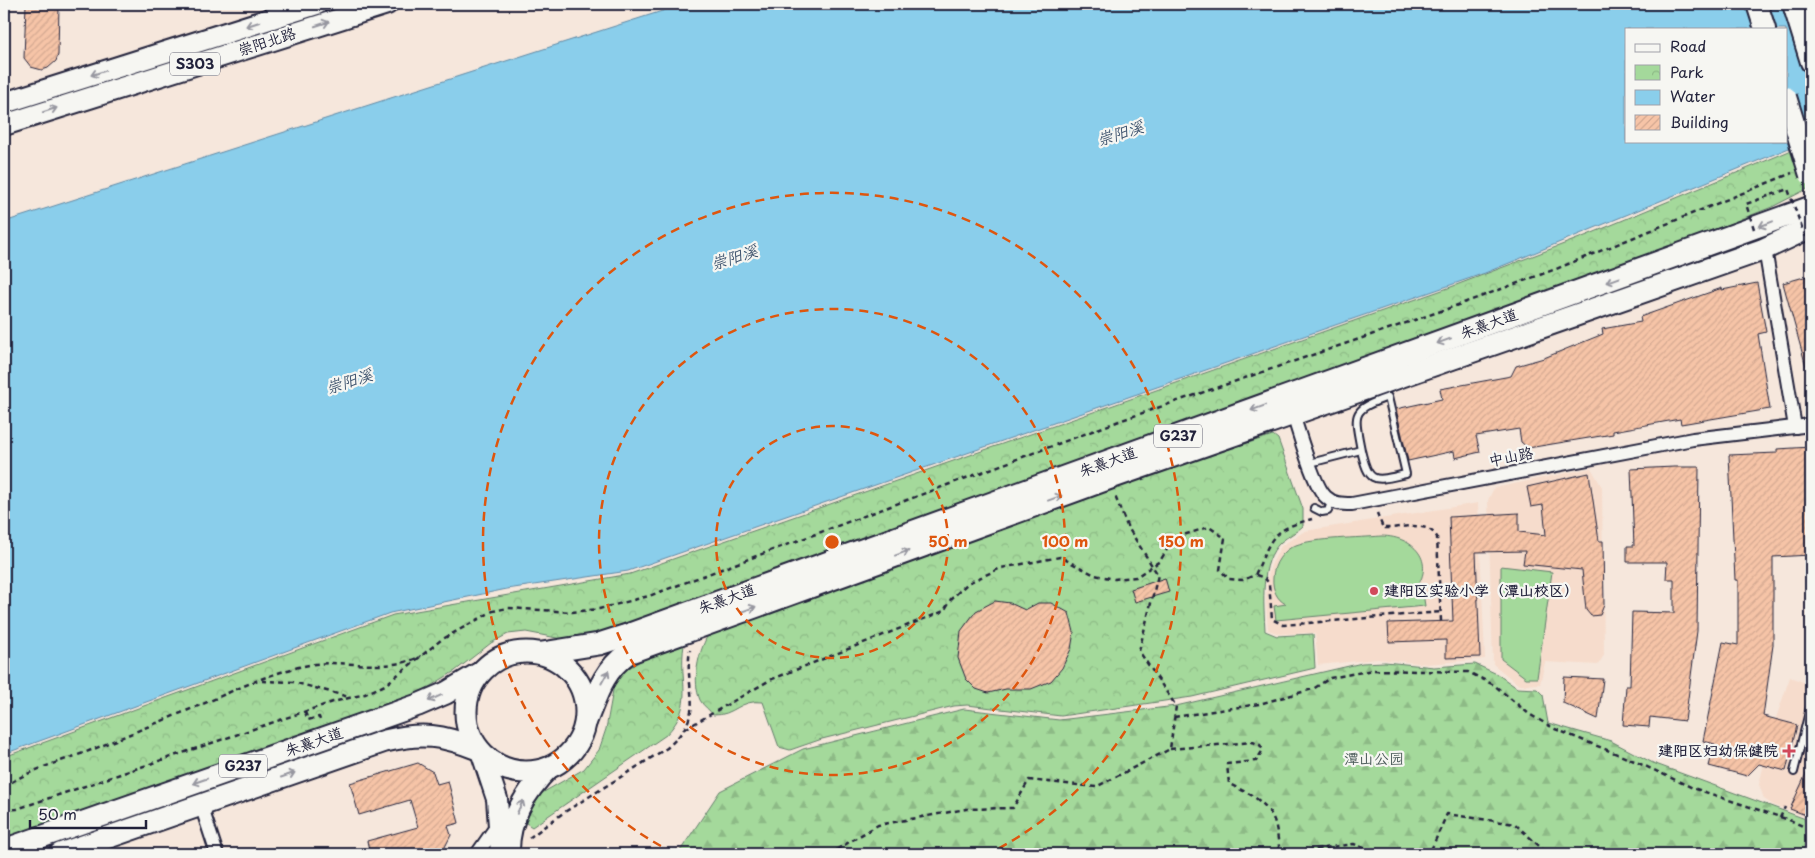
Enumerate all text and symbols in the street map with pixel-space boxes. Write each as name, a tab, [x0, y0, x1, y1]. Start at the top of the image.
one-way arrow	[246, 19, 262, 29]
one-way arrow	[314, 19, 330, 29]
street label: 崇阳北路	[234, 20, 299, 61]
legend	[1625, 28, 1788, 142]
text: Road	[1670, 34, 1706, 57]
road number: S303	[170, 52, 220, 76]
text: Park	[1670, 60, 1704, 83]
one-way arrow	[91, 69, 107, 78]
text: Water	[1670, 84, 1715, 107]
one-way arrow	[42, 105, 58, 115]
text: Building	[1670, 110, 1729, 133]
water label: 崇阳溪	[1093, 113, 1147, 151]
one-way arrow	[1758, 220, 1774, 229]
water label: 崇阳溪	[707, 237, 761, 275]
one-way arrow	[1606, 276, 1621, 285]
street label: 朱熹大道	[1456, 302, 1521, 344]
one-way arrow	[1436, 337, 1452, 346]
water label: 崇阳溪	[322, 361, 376, 399]
one-way arrow	[1250, 404, 1266, 413]
road number: G237	[1154, 424, 1202, 448]
street label: 朱熹大道	[1075, 440, 1140, 482]
street label: 中山路	[1486, 440, 1535, 471]
one-way arrow	[1046, 493, 1062, 502]
text: 50 m	[929, 529, 967, 552]
text: 100 m	[1042, 529, 1088, 552]
text: 150 m	[1158, 529, 1204, 552]
centre of rings	[823, 533, 841, 551]
one-way arrow	[894, 548, 909, 557]
street label: 朱熹大道	[694, 577, 759, 619]
place label: 建阳区实验小学（潭山校区）	[1384, 578, 1579, 601]
marker: 建阳区实验小学（潭山校区）	[1368, 585, 1380, 597]
one-way arrow	[741, 604, 756, 613]
one-way arrow	[601, 670, 611, 685]
one-way arrow	[428, 693, 443, 703]
street label: 朱熹大道	[281, 720, 346, 761]
place label: 建阳区妇幼保健院	[1658, 738, 1778, 761]
marker: 建阳区妇幼保健院	[1782, 744, 1796, 758]
park label: 潭山公园	[1344, 746, 1404, 769]
road number: G237	[219, 754, 267, 778]
one-way arrow	[280, 770, 295, 779]
one-way arrow	[192, 777, 208, 786]
scale bar	[30, 798, 146, 830]
one-way arrow	[516, 800, 526, 815]
text: 50 m	[38, 802, 77, 825]

